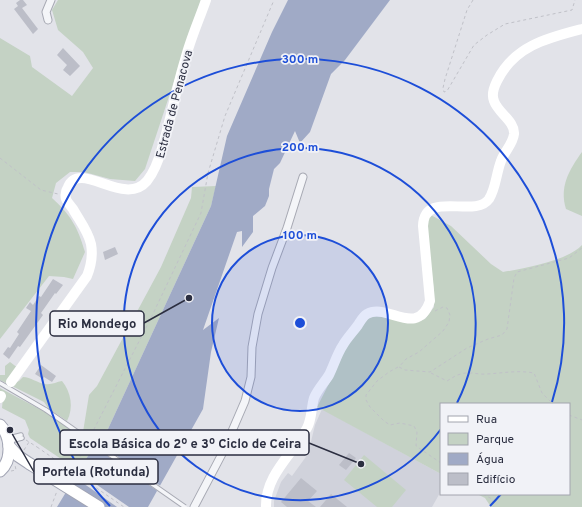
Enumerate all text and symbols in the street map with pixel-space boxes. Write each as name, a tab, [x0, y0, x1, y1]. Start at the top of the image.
street label: Estrada de Penacova	[153, 48, 197, 160]
text: 300 m	[282, 52, 318, 68]
text: 200 m	[282, 140, 318, 156]
text: 100 m	[283, 228, 317, 244]
callout: Rio Mondego	[50, 311, 144, 336]
centre of rings	[293, 316, 307, 330]
text: Rio Mondego	[58, 317, 136, 333]
legend	[440, 403, 570, 495]
text: Rua	[476, 412, 497, 428]
callout: Escola Básica do 2º e 3º Ciclo de Ceira	[60, 430, 309, 455]
text: Parque	[476, 432, 514, 448]
text: Escola Básica do 2º e 3º Ciclo de Ceira	[69, 437, 301, 453]
text: Água	[476, 452, 504, 468]
callout: Portela (Rotunda)	[34, 459, 158, 484]
text: Portela (Rotunda)	[42, 465, 150, 481]
text: Edifício	[476, 472, 516, 488]

